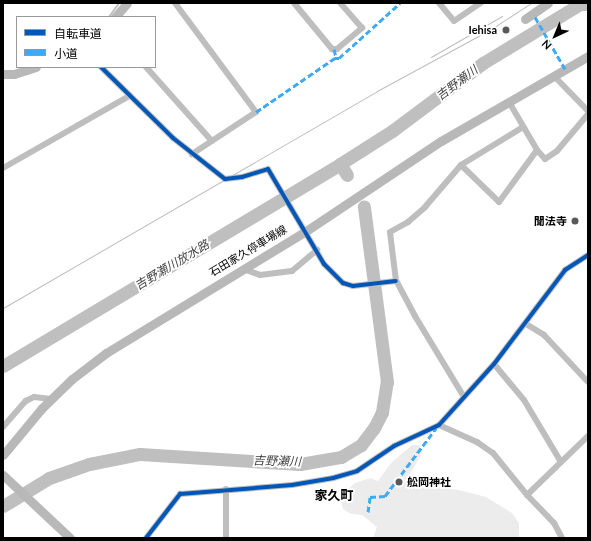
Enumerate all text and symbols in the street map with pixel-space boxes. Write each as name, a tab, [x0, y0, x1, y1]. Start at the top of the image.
legend	[16, 16, 156, 68]
north arrow	[535, 16, 575, 56]
place label: Iehisa	[469, 23, 497, 37]
marker: Iehisa	[500, 24, 512, 36]
text: 自転車道	[54, 26, 102, 41]
text: N	[539, 37, 554, 53]
text: 小道	[54, 46, 78, 61]
water label: 吉野瀬川	[433, 63, 481, 103]
place label: 聞法寺	[534, 214, 567, 228]
marker: 聞法寺	[570, 216, 580, 226]
street label: 石田家久停車場線	[207, 223, 289, 279]
water label: 吉野瀬川放水路	[132, 237, 212, 293]
water label: 吉野瀬川	[253, 453, 301, 469]
place label: 舩岡神社	[407, 475, 451, 489]
marker: 舩岡神社	[394, 477, 404, 487]
district label: 家久町	[315, 487, 353, 503]

